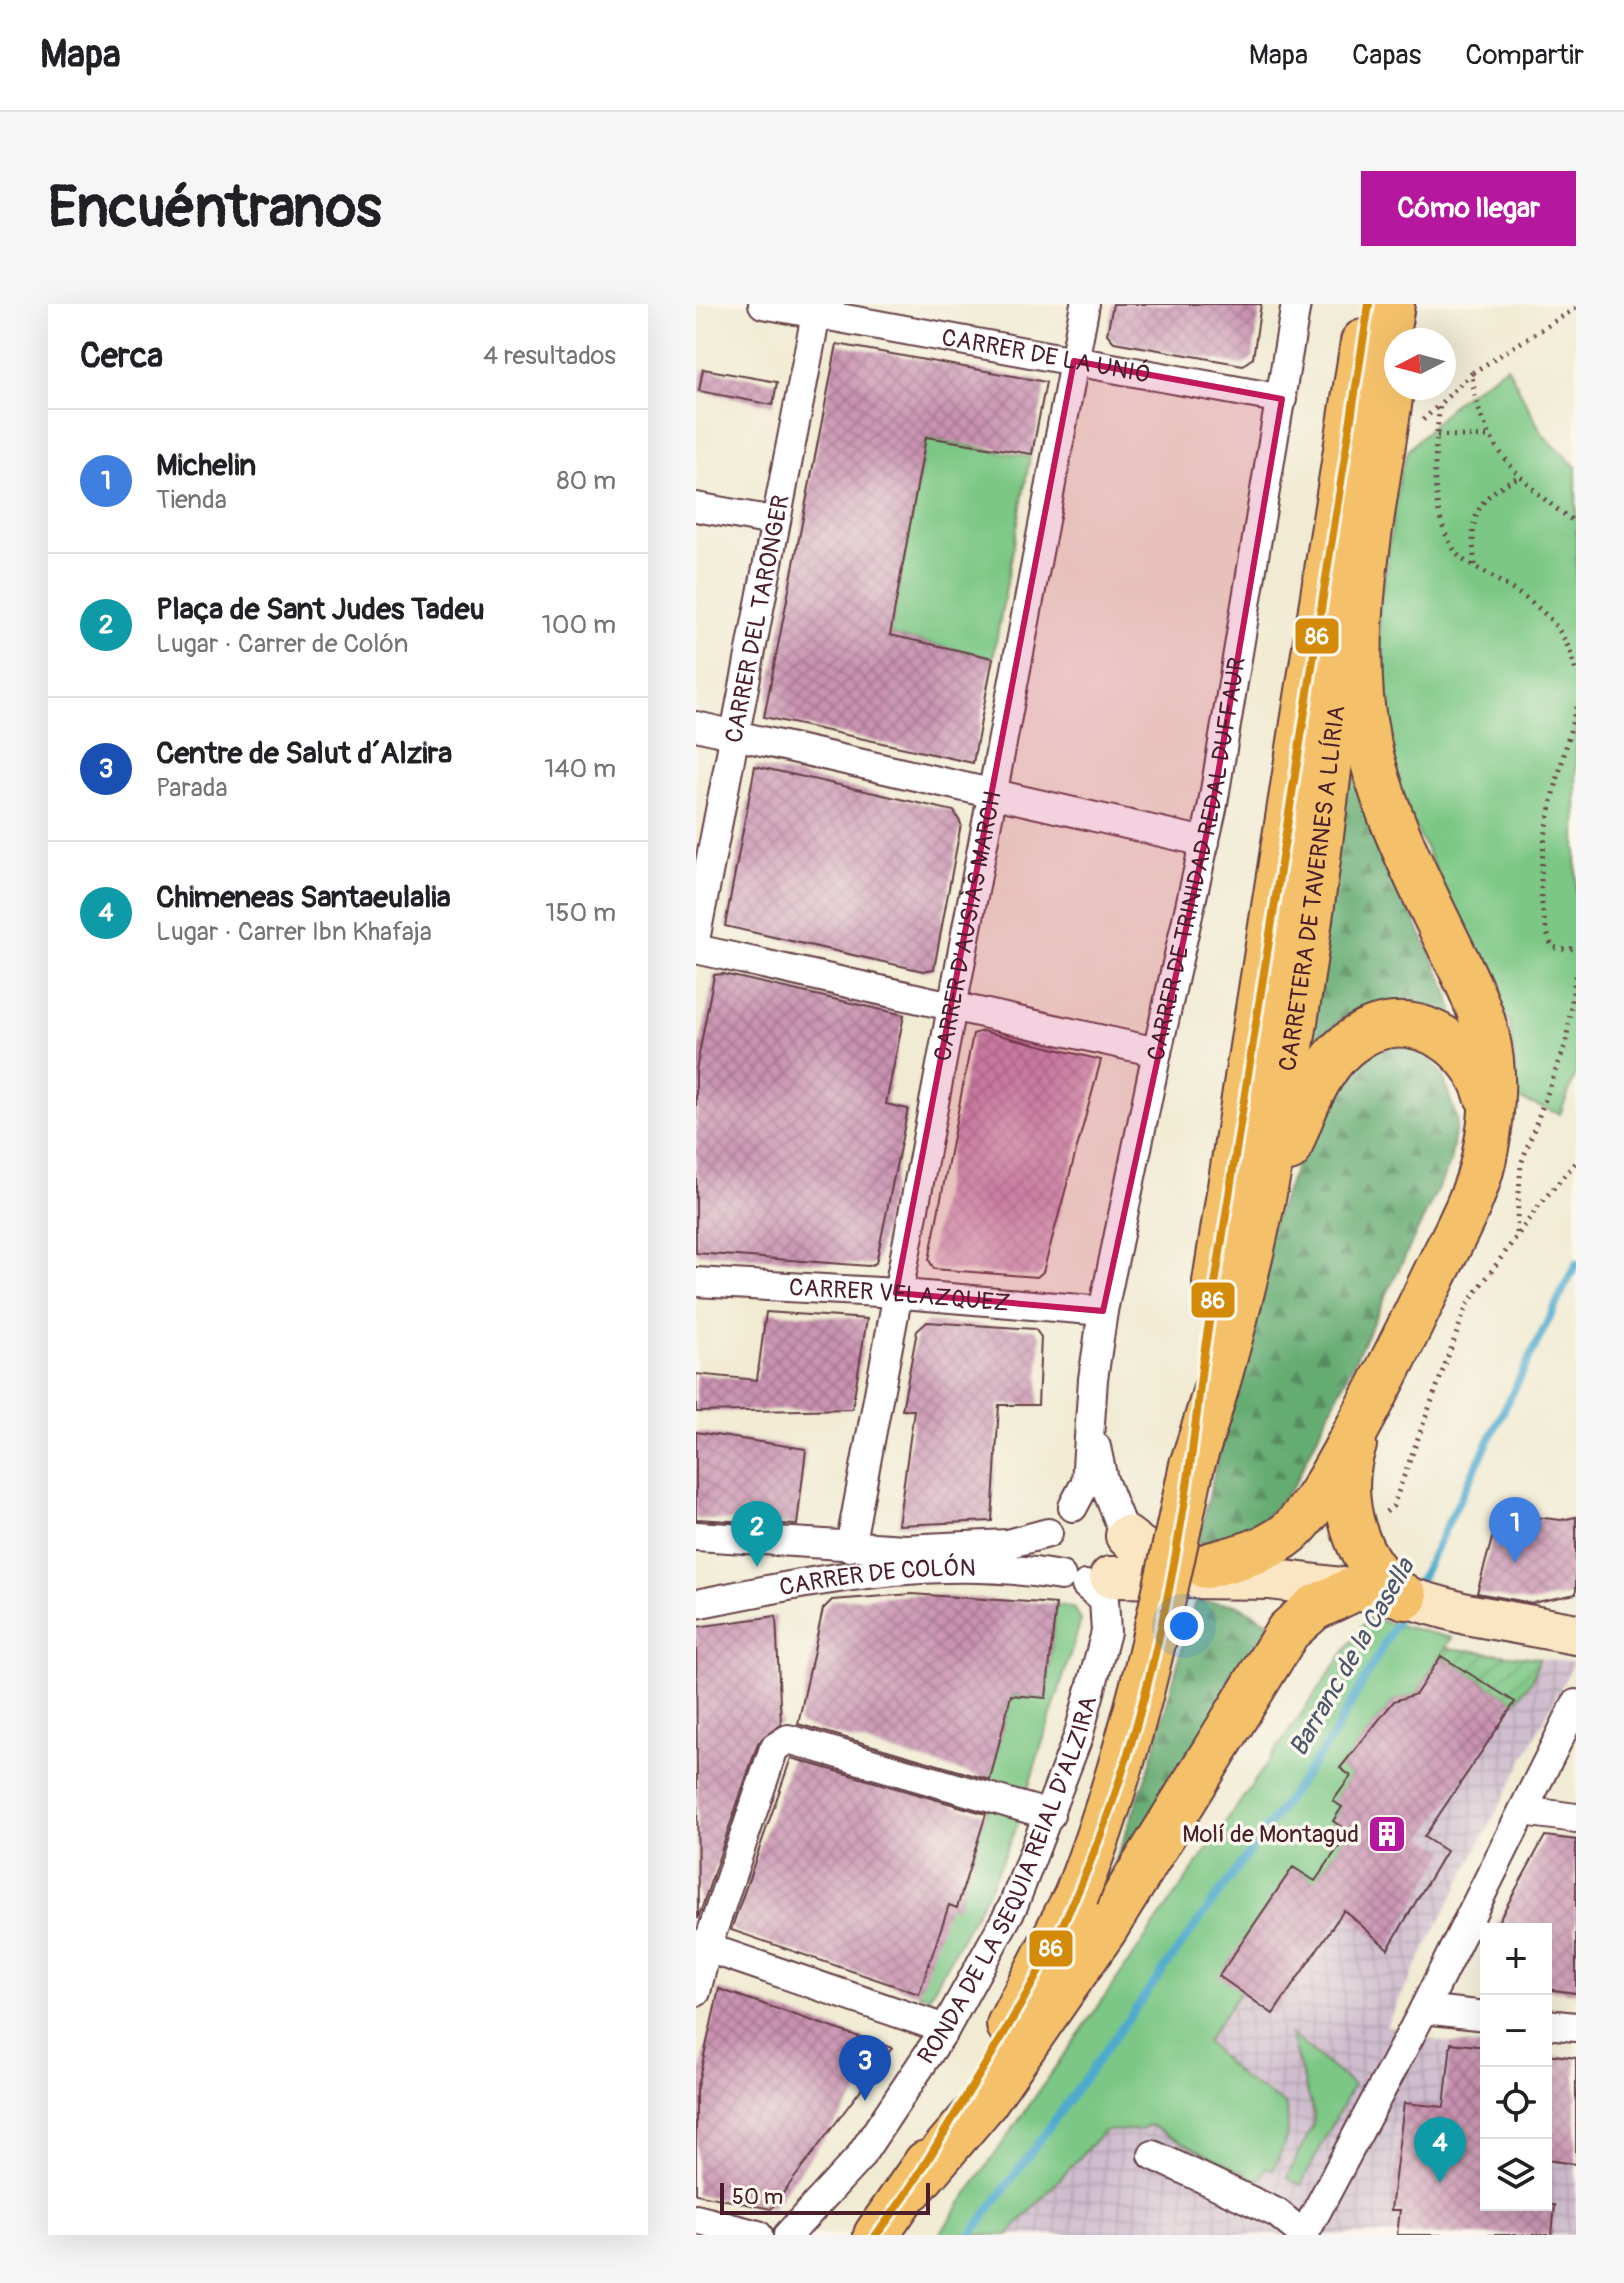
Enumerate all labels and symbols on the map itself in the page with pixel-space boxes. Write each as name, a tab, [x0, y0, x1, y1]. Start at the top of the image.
street label: CARRER DE LA UNIÓ	[939, 323, 1153, 390]
north arrow	[1384, 328, 1456, 400]
street label: CARRER DEL TARONGER	[719, 492, 796, 745]
line badge: 86	[1294, 617, 1340, 655]
text: 86	[1305, 623, 1329, 651]
street label: CARRER DE TRINIDAD REDAL DUFFAUR	[1142, 655, 1252, 1063]
street label: CARRETERA DE TAVERNES A LLÍRIA	[1273, 704, 1351, 1074]
street label: CARRER D'AUSIÀS MARCH	[928, 789, 1008, 1063]
street label: CARRER VELAZQUEZ	[788, 1273, 1011, 1318]
line badge: 86	[1190, 1281, 1236, 1319]
text: 86	[1201, 1287, 1225, 1315]
pin: 1	[1489, 1497, 1541, 1563]
pin: 2	[731, 1501, 783, 1567]
water label: Barranc de la Casella	[1282, 1551, 1422, 1762]
street label: CARRER DE COLÓN	[777, 1553, 976, 1602]
your location	[1164, 1606, 1204, 1646]
street label: RONDA DE LA SEQUIA REIAL D'ALZIRA	[912, 1693, 1103, 2070]
building icon: Molí de Montagud	[1366, 1813, 1408, 1855]
place label: Molí de Montagud	[1182, 1820, 1359, 1849]
line badge: 86	[1028, 1929, 1074, 1968]
text: 86	[1039, 1935, 1063, 1963]
pin: 3	[839, 2035, 891, 2101]
pin: 4	[1414, 2117, 1466, 2183]
scale bar	[720, 2179, 930, 2215]

